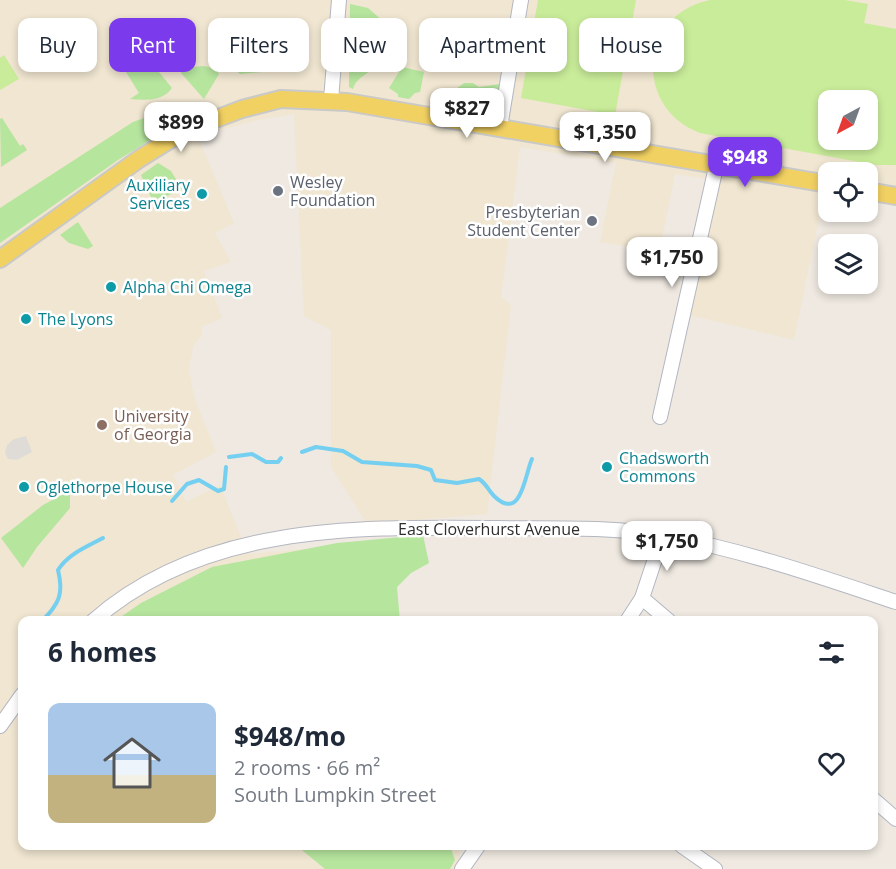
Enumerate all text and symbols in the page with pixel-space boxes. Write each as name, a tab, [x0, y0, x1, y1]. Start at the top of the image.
chip: Buy	[18, 18, 97, 72]
chip: Rent	[109, 18, 196, 72]
chip: Filters	[208, 18, 309, 72]
chip: New	[321, 18, 407, 72]
chip: Apartment	[419, 18, 567, 72]
chip: House	[579, 18, 684, 72]
pin: $827	[431, 88, 503, 139]
north arrow	[818, 90, 878, 150]
map controls	[818, 90, 878, 294]
text: $827	[444, 94, 490, 121]
pin: $899	[145, 102, 217, 153]
text: $899	[158, 108, 204, 135]
pin: $1,350	[556, 112, 654, 163]
text: $1,350	[574, 118, 636, 145]
pin: $948	[709, 137, 781, 188]
text: $948	[722, 143, 768, 170]
button: locate	[818, 162, 878, 222]
place label: Wesley Foundation	[290, 171, 375, 211]
place label: Auxiliary Services	[126, 174, 191, 214]
marker: Wesley Foundation	[271, 184, 285, 198]
marker: Auxiliary Services	[195, 187, 209, 201]
place label: Presbyterian Student Center	[467, 201, 580, 241]
marker: Presbyterian Student Center	[585, 214, 599, 228]
button: layers	[818, 234, 878, 294]
pin: $1,750	[623, 237, 721, 288]
text: $1,750	[641, 243, 703, 270]
place label: Alpha Chi Omega	[123, 276, 252, 298]
marker: Alpha Chi Omega	[104, 280, 118, 294]
place label: The Lyons	[38, 308, 113, 330]
marker: The Lyons	[19, 312, 33, 326]
place label: University of Georgia	[114, 405, 192, 445]
marker: University of Georgia	[95, 418, 109, 432]
place label: Chadsworth Commons	[619, 447, 709, 487]
marker: Chadsworth Commons	[600, 460, 614, 474]
place label: Oglethorpe House	[36, 476, 173, 498]
marker: Oglethorpe House	[17, 480, 31, 494]
street label: East Cloverhurst Avenue	[398, 518, 580, 540]
pin: $1,750	[618, 521, 716, 572]
text: $1,750	[636, 527, 698, 554]
text: 6 homes	[48, 634, 157, 670]
icon: filters	[815, 636, 848, 669]
text: $948/mo	[234, 718, 346, 754]
icon: home	[96, 727, 168, 799]
icon: heart	[815, 747, 848, 780]
text: 2 rooms · 66 m²	[234, 754, 380, 781]
text: South Lumpkin Street	[234, 781, 436, 808]

